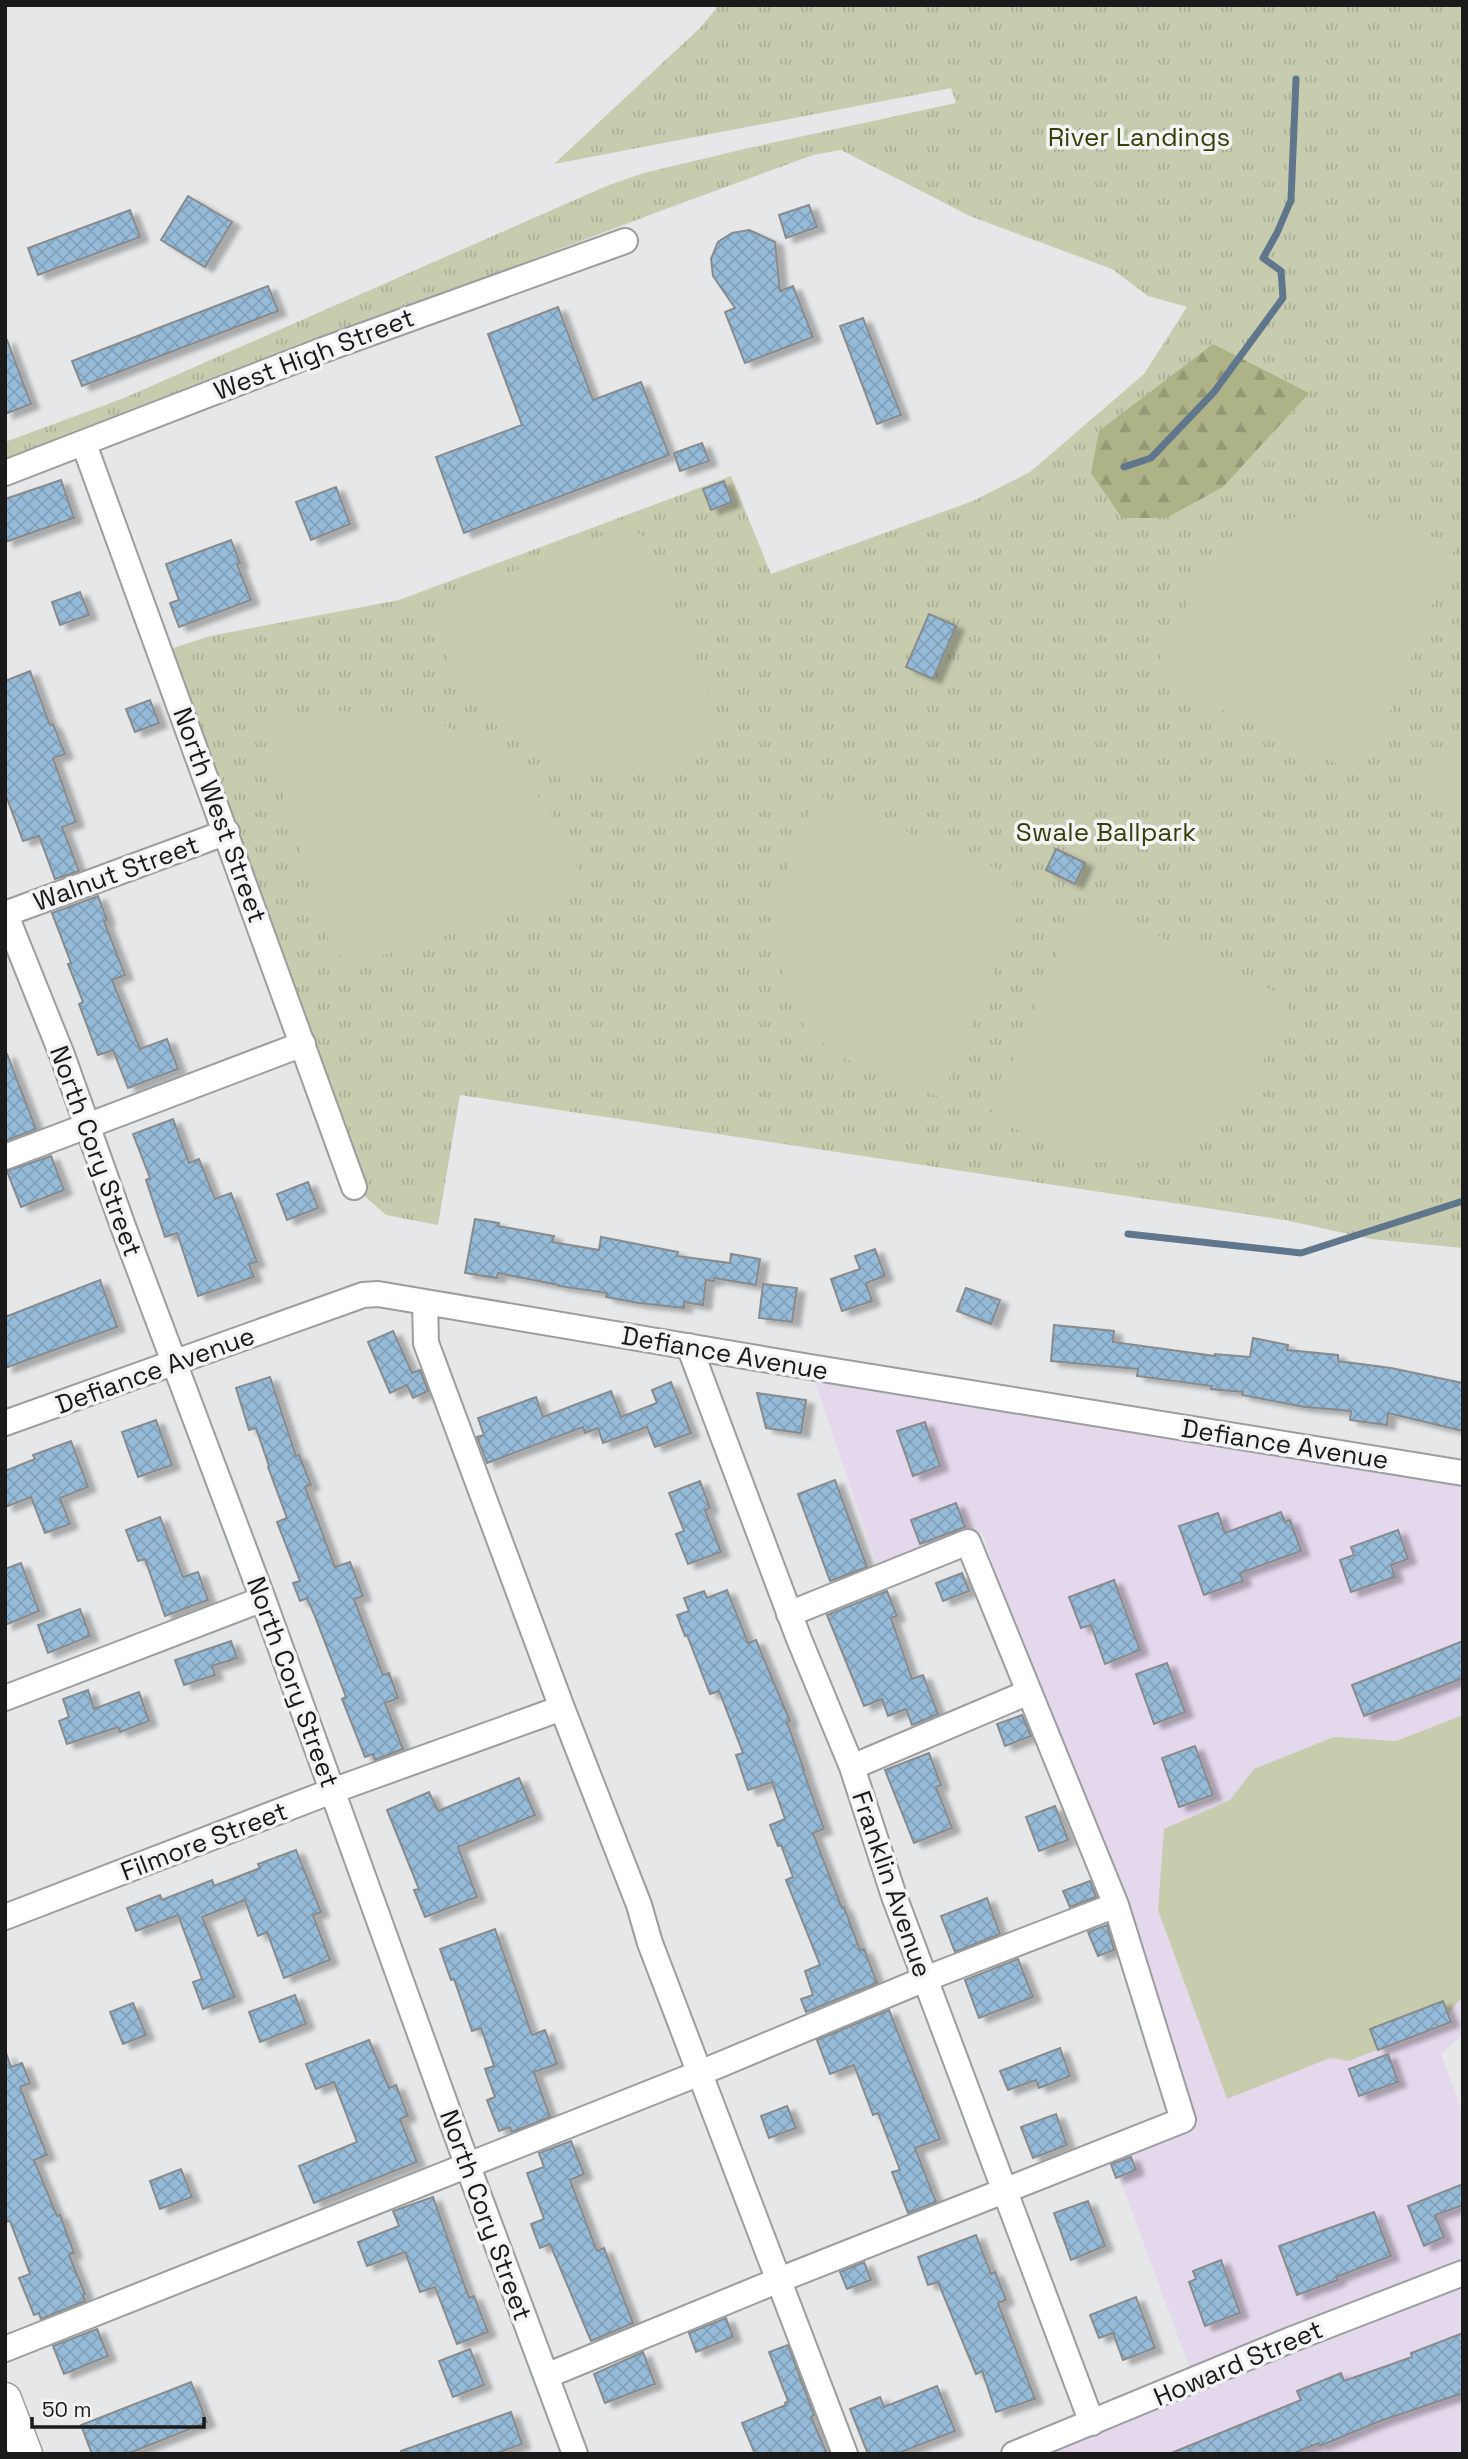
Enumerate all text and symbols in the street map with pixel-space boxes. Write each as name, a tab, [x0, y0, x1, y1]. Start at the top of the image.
park label: River Landings	[1048, 120, 1230, 154]
street label: West High Street	[209, 300, 419, 408]
street label: North West Street	[165, 703, 275, 927]
park label: Swale Ballpark	[1016, 815, 1196, 849]
street label: Walnut Street	[29, 827, 203, 919]
street label: North Cory Street	[42, 1041, 150, 1261]
street label: Defiance Avenue	[51, 1318, 259, 1422]
street label: Defiance Avenue	[619, 1318, 831, 1388]
street label: Defiance Avenue	[1179, 1411, 1391, 1477]
street label: North Cory Street	[239, 1572, 347, 1792]
street label: Franklin Avenue	[844, 1786, 940, 1982]
street label: Filmore Street	[116, 1794, 292, 1888]
street label: North Cory Street	[432, 2105, 540, 2325]
street label: Howard Street	[1148, 2312, 1328, 2414]
scale bar	[32, 2386, 203, 2430]
text: 50 m	[42, 2396, 92, 2423]

